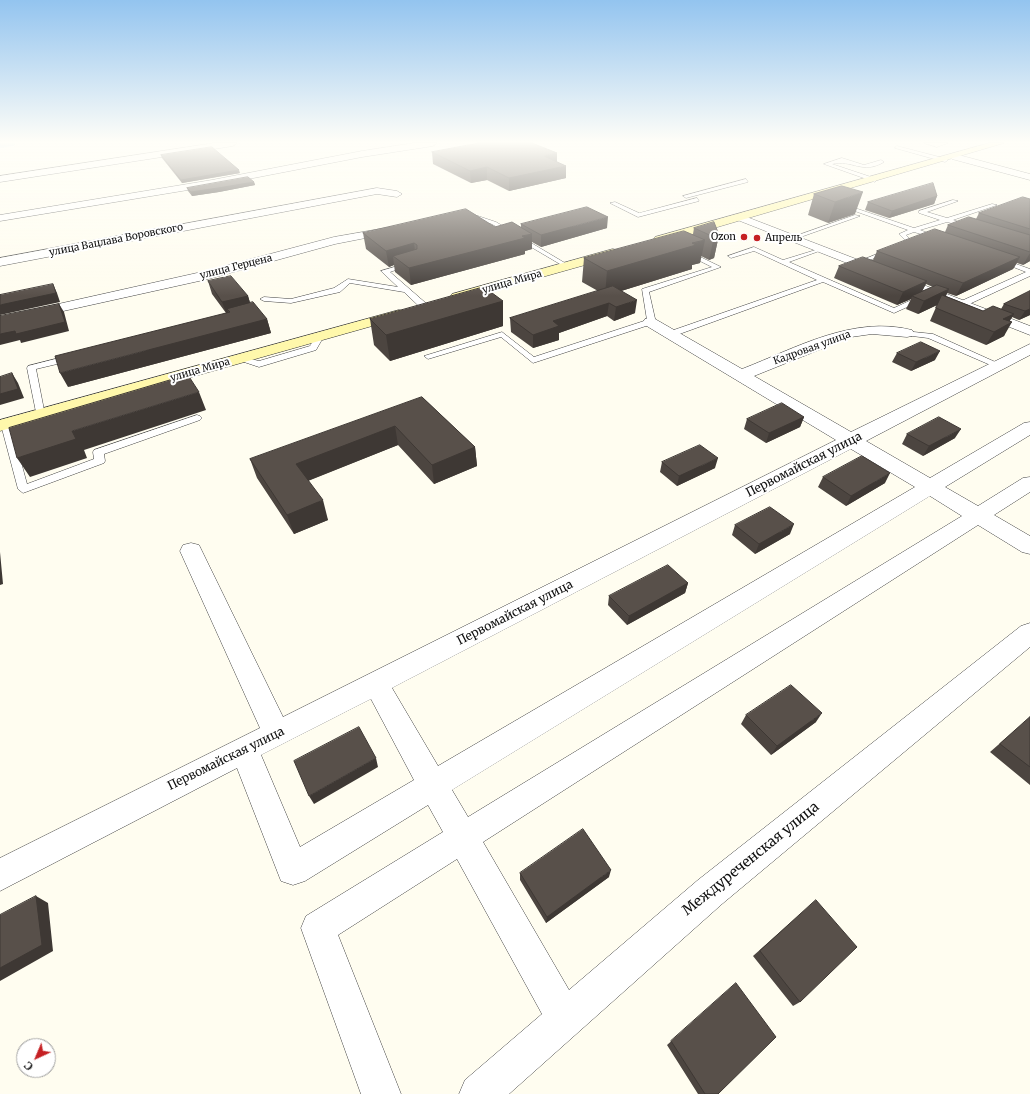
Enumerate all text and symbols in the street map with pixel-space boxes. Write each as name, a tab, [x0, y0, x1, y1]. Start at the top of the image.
street label: улица Вацлава Воровского	[48, 221, 184, 259]
place label: Ozon	[711, 231, 736, 243]
marker: Ozon	[739, 232, 749, 242]
place label: Апрель	[765, 232, 802, 244]
marker: Апрель	[752, 233, 762, 243]
street label: улица Герцена	[199, 252, 273, 282]
street label: улица Мира	[481, 268, 543, 296]
street label: Кадровая улица	[772, 328, 852, 368]
street label: улица Мира	[169, 356, 231, 384]
street label: Первомайская улица	[744, 430, 864, 500]
street label: Первомайская улица	[455, 578, 575, 648]
street label: Первомайская улица	[165, 724, 287, 794]
street label: Междуреченская улица	[679, 799, 823, 919]
north arrow	[16, 1038, 56, 1078]
text: С	[21, 1058, 36, 1073]

